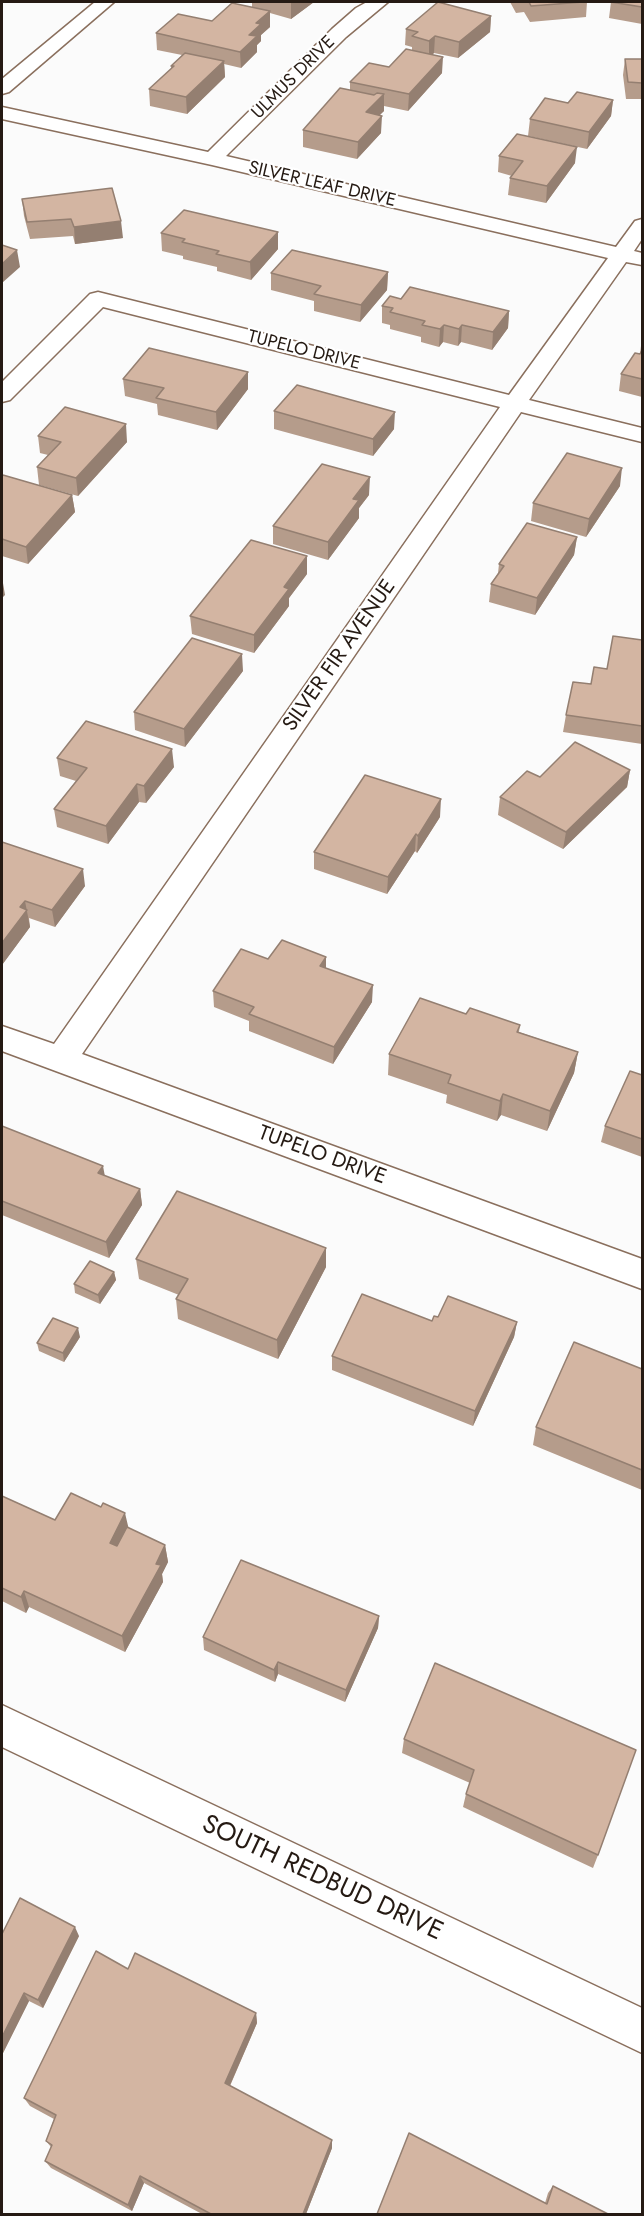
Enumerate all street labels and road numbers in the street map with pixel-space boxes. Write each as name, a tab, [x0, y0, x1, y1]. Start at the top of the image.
street label: ULMUS DRIVE	[248, 32, 340, 124]
street label: SILVER LEAF DRIVE	[246, 158, 398, 212]
street label: TUPELO DRIVE	[246, 327, 362, 375]
street label: SILVER FIR AVENUE	[278, 575, 402, 737]
street label: TUPELO DRIVE	[255, 1121, 389, 1191]
street label: SOUTH REDBUD DRIVE	[196, 1809, 448, 1949]

